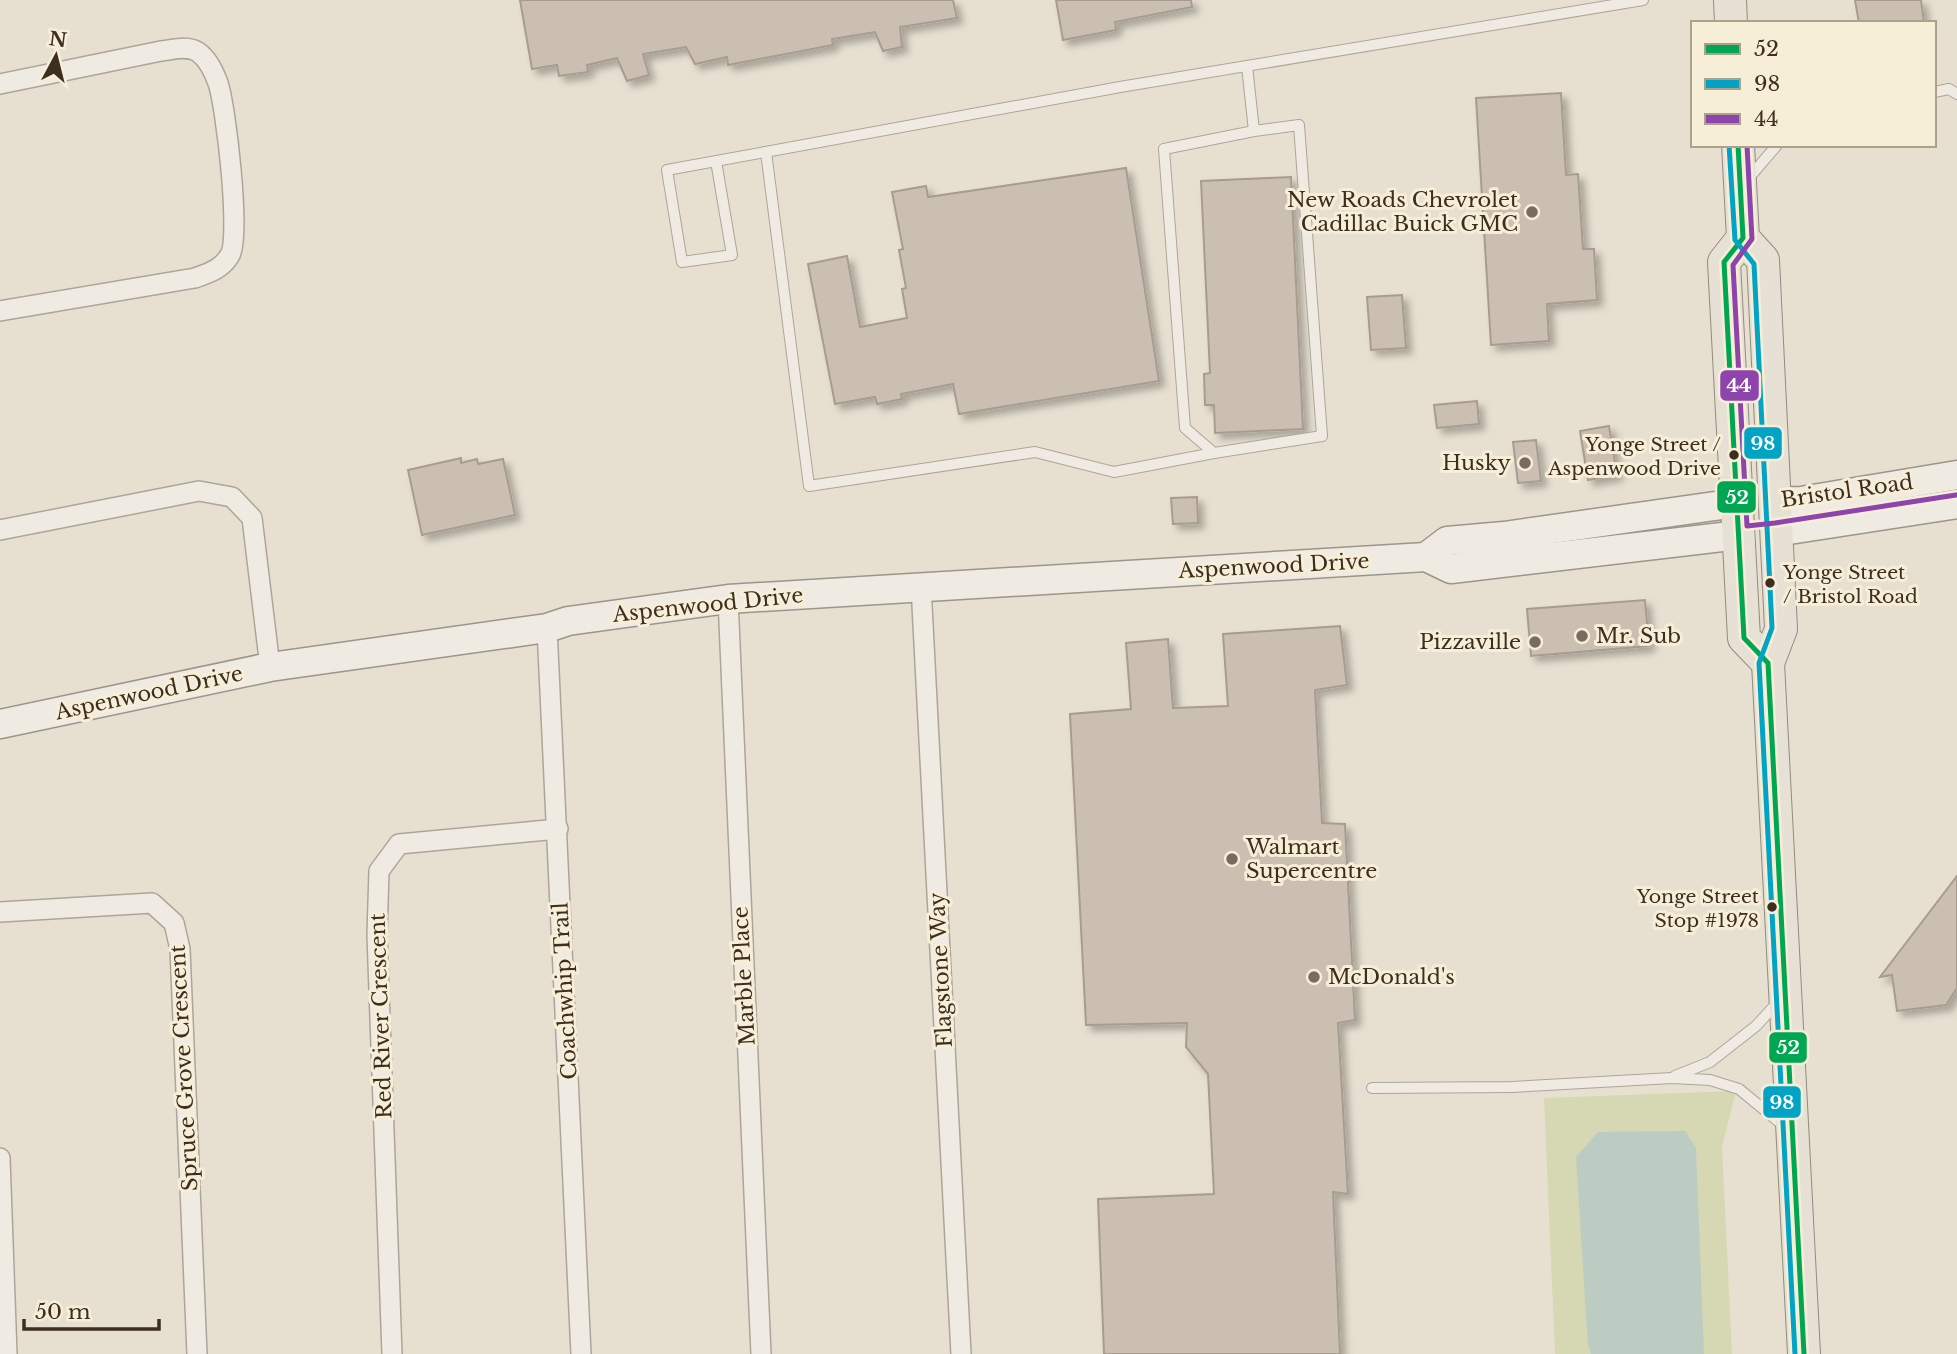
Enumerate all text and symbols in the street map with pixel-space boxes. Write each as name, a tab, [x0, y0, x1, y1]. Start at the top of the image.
north arrow	[21, 21, 91, 91]
legend	[1691, 21, 1936, 147]
text: N	[48, 27, 68, 52]
text: 52	[1754, 36, 1779, 62]
text: 98	[1754, 71, 1780, 97]
text: 44	[1754, 106, 1779, 132]
place label: New Roads Chevrolet Cadillac Buick GMC	[1287, 187, 1518, 237]
marker: New Roads Chevrolet Cadillac Buick GMC	[1524, 204, 1540, 220]
line badge: 44	[1719, 369, 1760, 402]
text: 44	[1726, 374, 1752, 397]
line badge: 98	[1743, 426, 1783, 460]
text: 98	[1751, 432, 1775, 455]
place label: Yonge Street / Aspenwood Drive	[1547, 433, 1721, 480]
marker: Yonge Street / Aspenwood Drive	[1727, 448, 1741, 462]
place label: Husky	[1442, 450, 1512, 476]
marker: Husky	[1517, 455, 1533, 471]
street label: Bristol Road	[1779, 469, 1915, 513]
line badge: 52	[1716, 480, 1757, 514]
text: 52	[1725, 486, 1749, 509]
street label: Aspenwood Drive	[1177, 548, 1370, 584]
place label: Yonge Street / Bristol Road	[1782, 561, 1918, 608]
marker: Yonge Street / Bristol Road	[1763, 576, 1777, 590]
street label: Aspenwood Drive	[611, 582, 804, 628]
place label: Mr. Sub	[1596, 623, 1681, 649]
marker: Mr. Sub	[1574, 628, 1590, 644]
place label: Pizzaville	[1419, 629, 1521, 655]
marker: Pizzaville	[1527, 634, 1543, 650]
street label: Aspenwood Drive	[52, 660, 245, 726]
place label: Walmart Supercentre	[1245, 834, 1377, 884]
marker: Walmart Supercentre	[1224, 851, 1240, 867]
place label: Yonge Street Stop #1978	[1636, 885, 1760, 932]
street label: Flagstone Way	[924, 891, 958, 1048]
marker: Yonge Street Stop #1978	[1765, 900, 1779, 914]
street label: Coachwhip Trail	[547, 902, 583, 1080]
street label: Marble Place	[727, 906, 761, 1046]
street label: Red River Crescent	[364, 913, 398, 1119]
street label: Spruce Grove Crescent	[165, 944, 203, 1192]
place label: McDonald's	[1328, 964, 1455, 990]
marker: McDonald's	[1306, 969, 1322, 985]
line badge: 52	[1768, 1031, 1808, 1064]
text: 52	[1776, 1036, 1800, 1059]
line badge: 98	[1762, 1085, 1802, 1119]
text: 98	[1770, 1091, 1794, 1114]
scale bar	[24, 1288, 159, 1332]
text: 50 m	[35, 1299, 91, 1325]

